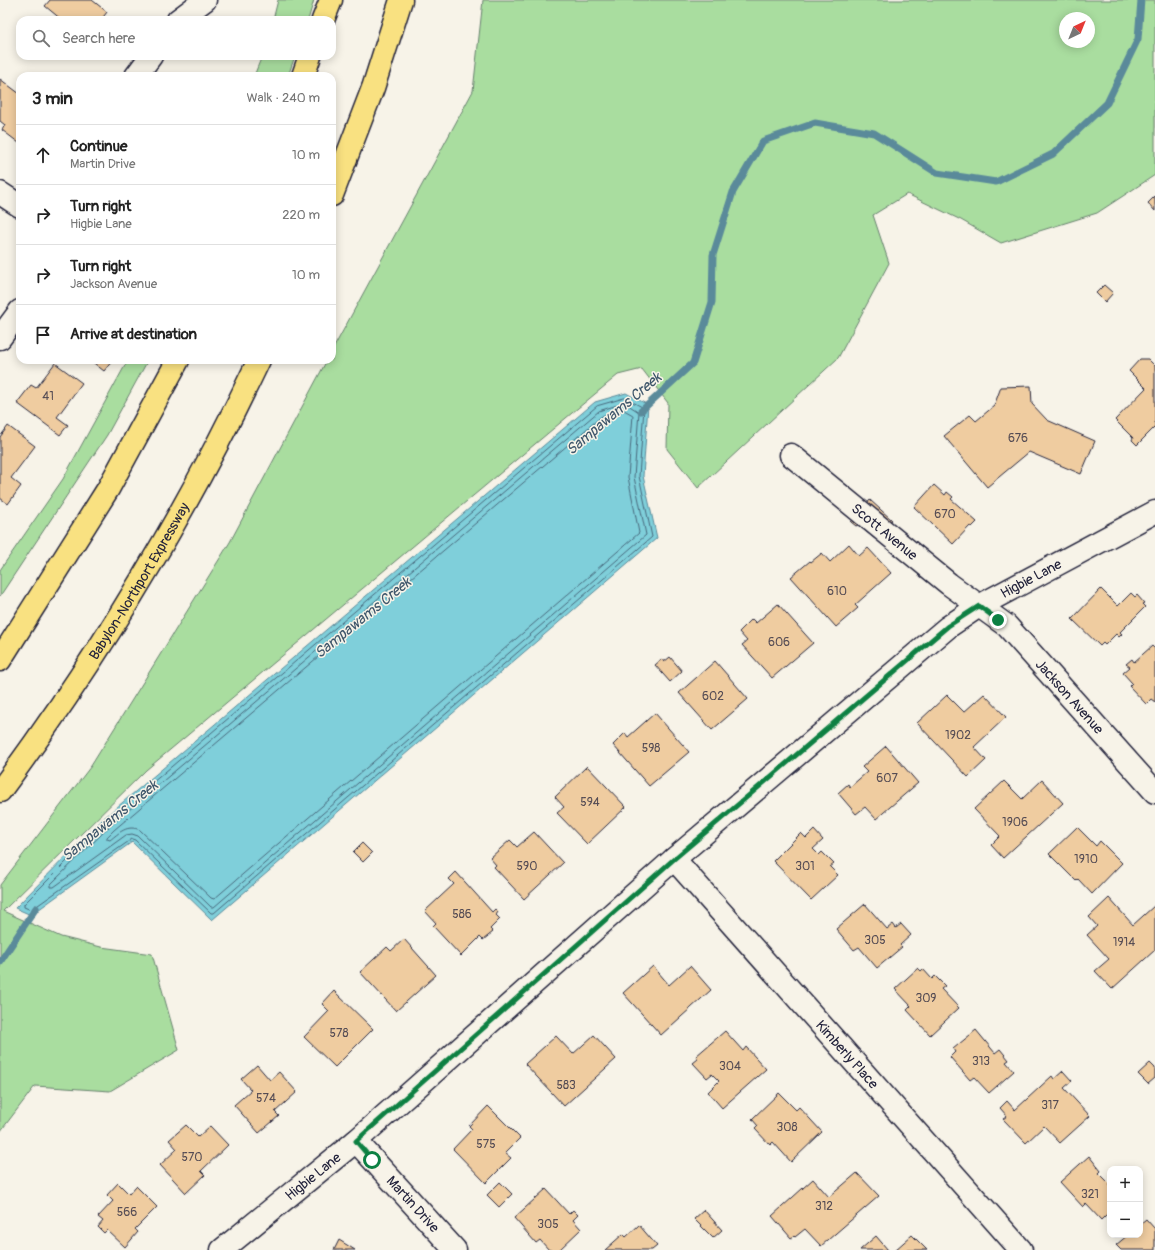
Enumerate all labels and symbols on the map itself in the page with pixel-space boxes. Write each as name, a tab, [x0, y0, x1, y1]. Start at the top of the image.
north arrow	[1059, 12, 1095, 48]
water label: Sampawams Creek	[562, 367, 667, 459]
house number: 41	[42, 389, 54, 404]
house number: 676	[1008, 431, 1028, 446]
street label: Babylon-Northport Expressway	[85, 499, 193, 663]
street label: Scott Avenue	[848, 500, 921, 564]
house number: 670	[934, 507, 956, 522]
street label: Higbie Lane	[997, 555, 1064, 601]
water label: Sampawams Creek	[311, 572, 416, 663]
house number: 610	[827, 584, 847, 599]
route end	[989, 611, 1007, 629]
house number: 606	[768, 635, 790, 650]
street label: Jackson Avenue	[1032, 656, 1107, 737]
house number: 602	[702, 689, 724, 704]
house number: 1902	[945, 728, 971, 743]
house number: 598	[642, 741, 660, 756]
house number: 607	[876, 771, 898, 786]
water label: Sampawams Creek	[58, 775, 163, 866]
house number: 594	[580, 795, 600, 810]
house number: 1906	[1002, 815, 1028, 830]
house number: 1910	[1074, 852, 1098, 867]
house number: 590	[517, 859, 537, 874]
house number: 301	[795, 859, 815, 874]
house number: 586	[452, 907, 472, 922]
house number: 305	[864, 933, 886, 948]
house number: 1914	[1113, 935, 1135, 950]
house number: 309	[915, 991, 937, 1006]
street label: Kimberly Place	[812, 1016, 882, 1092]
house number: 578	[330, 1026, 348, 1041]
house number: 313	[972, 1054, 990, 1069]
house number: 304	[719, 1059, 741, 1074]
house number: 583	[556, 1078, 576, 1093]
house number: 574	[256, 1091, 276, 1106]
house number: 317	[1041, 1098, 1060, 1113]
house number: 308	[777, 1120, 797, 1135]
house number: 575	[476, 1137, 496, 1152]
street label: Higbie Lane	[282, 1149, 344, 1204]
house number: 570	[181, 1150, 203, 1165]
route start	[363, 1151, 381, 1169]
street label: Martin Drive	[383, 1172, 443, 1236]
house number: 321	[1081, 1187, 1099, 1202]
house number: 312	[815, 1199, 833, 1214]
house number: 566	[117, 1205, 137, 1220]
house number: 305	[537, 1217, 559, 1232]

